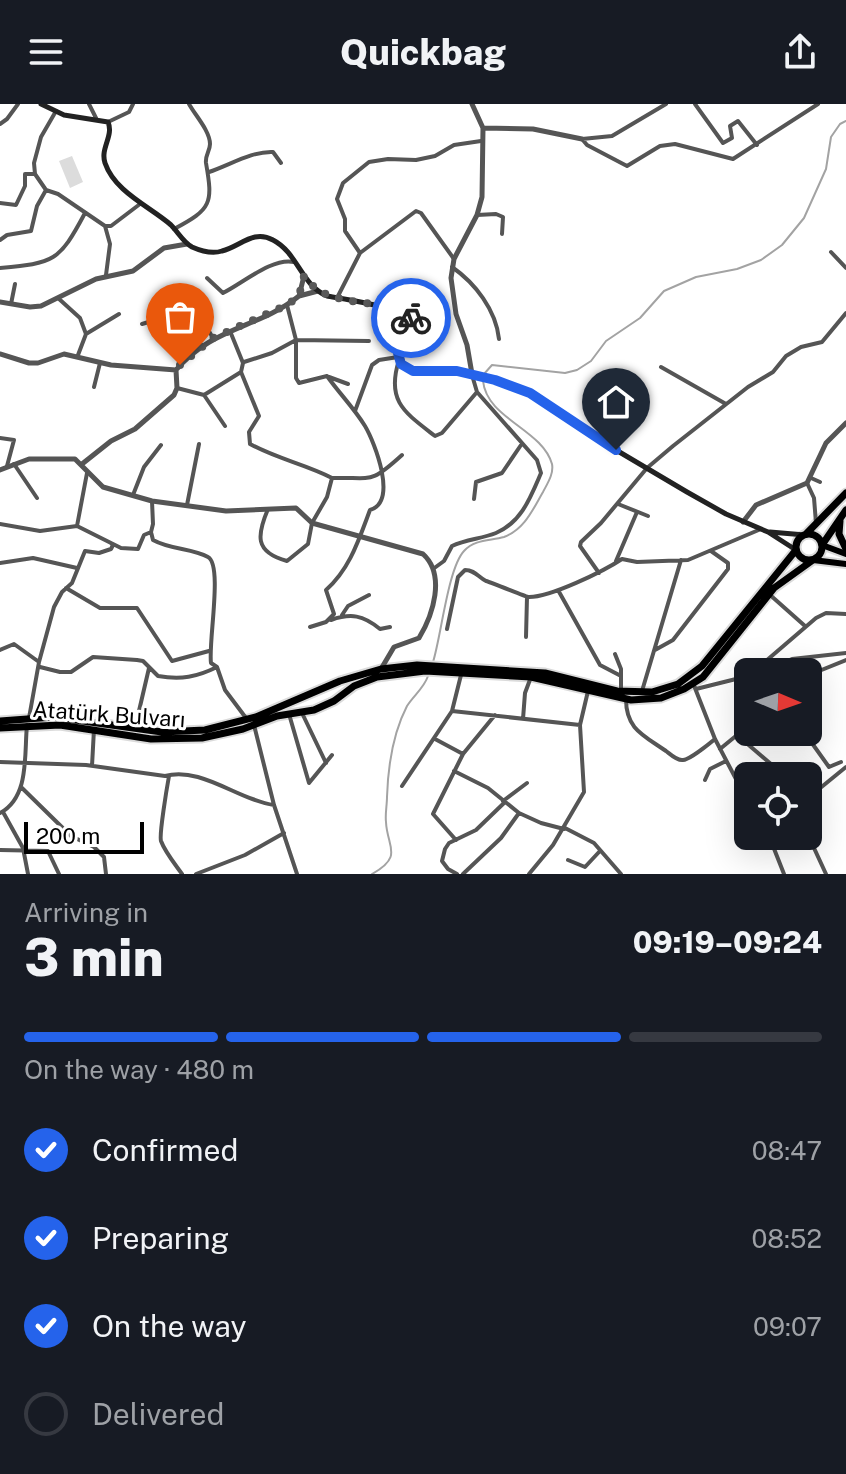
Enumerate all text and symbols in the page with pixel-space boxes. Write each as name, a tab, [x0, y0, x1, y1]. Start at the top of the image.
icon: menu	[24, 30, 68, 74]
icon: share	[778, 30, 822, 74]
text: Quickbag	[340, 31, 506, 73]
courier	[371, 278, 451, 358]
pin	[146, 283, 214, 365]
icon: bag	[158, 295, 202, 339]
icon: bike	[389, 296, 433, 340]
pin	[582, 368, 650, 450]
icon: home	[594, 380, 638, 424]
north arrow	[734, 658, 822, 746]
map controls	[734, 658, 822, 850]
street label: Atatürk Bulvarı	[32, 696, 186, 732]
button: locate	[734, 762, 822, 850]
scale bar	[24, 818, 144, 854]
text: 200 m	[36, 823, 100, 849]
text: Arriving in	[24, 897, 148, 928]
text: 09:19–09:24	[633, 924, 822, 960]
text: 3 min	[24, 927, 164, 988]
text: On the way · 480 m	[24, 1054, 254, 1085]
icon: check	[24, 1128, 68, 1172]
text: Confirmed	[92, 1132, 238, 1168]
text: 08:47	[752, 1135, 822, 1166]
icon: check	[24, 1216, 68, 1260]
text: Preparing	[92, 1220, 229, 1256]
text: 08:52	[751, 1223, 822, 1254]
icon: check	[24, 1304, 68, 1348]
text: On the way	[92, 1308, 246, 1344]
text: 09:07	[753, 1311, 822, 1342]
text: Delivered	[92, 1396, 224, 1432]

